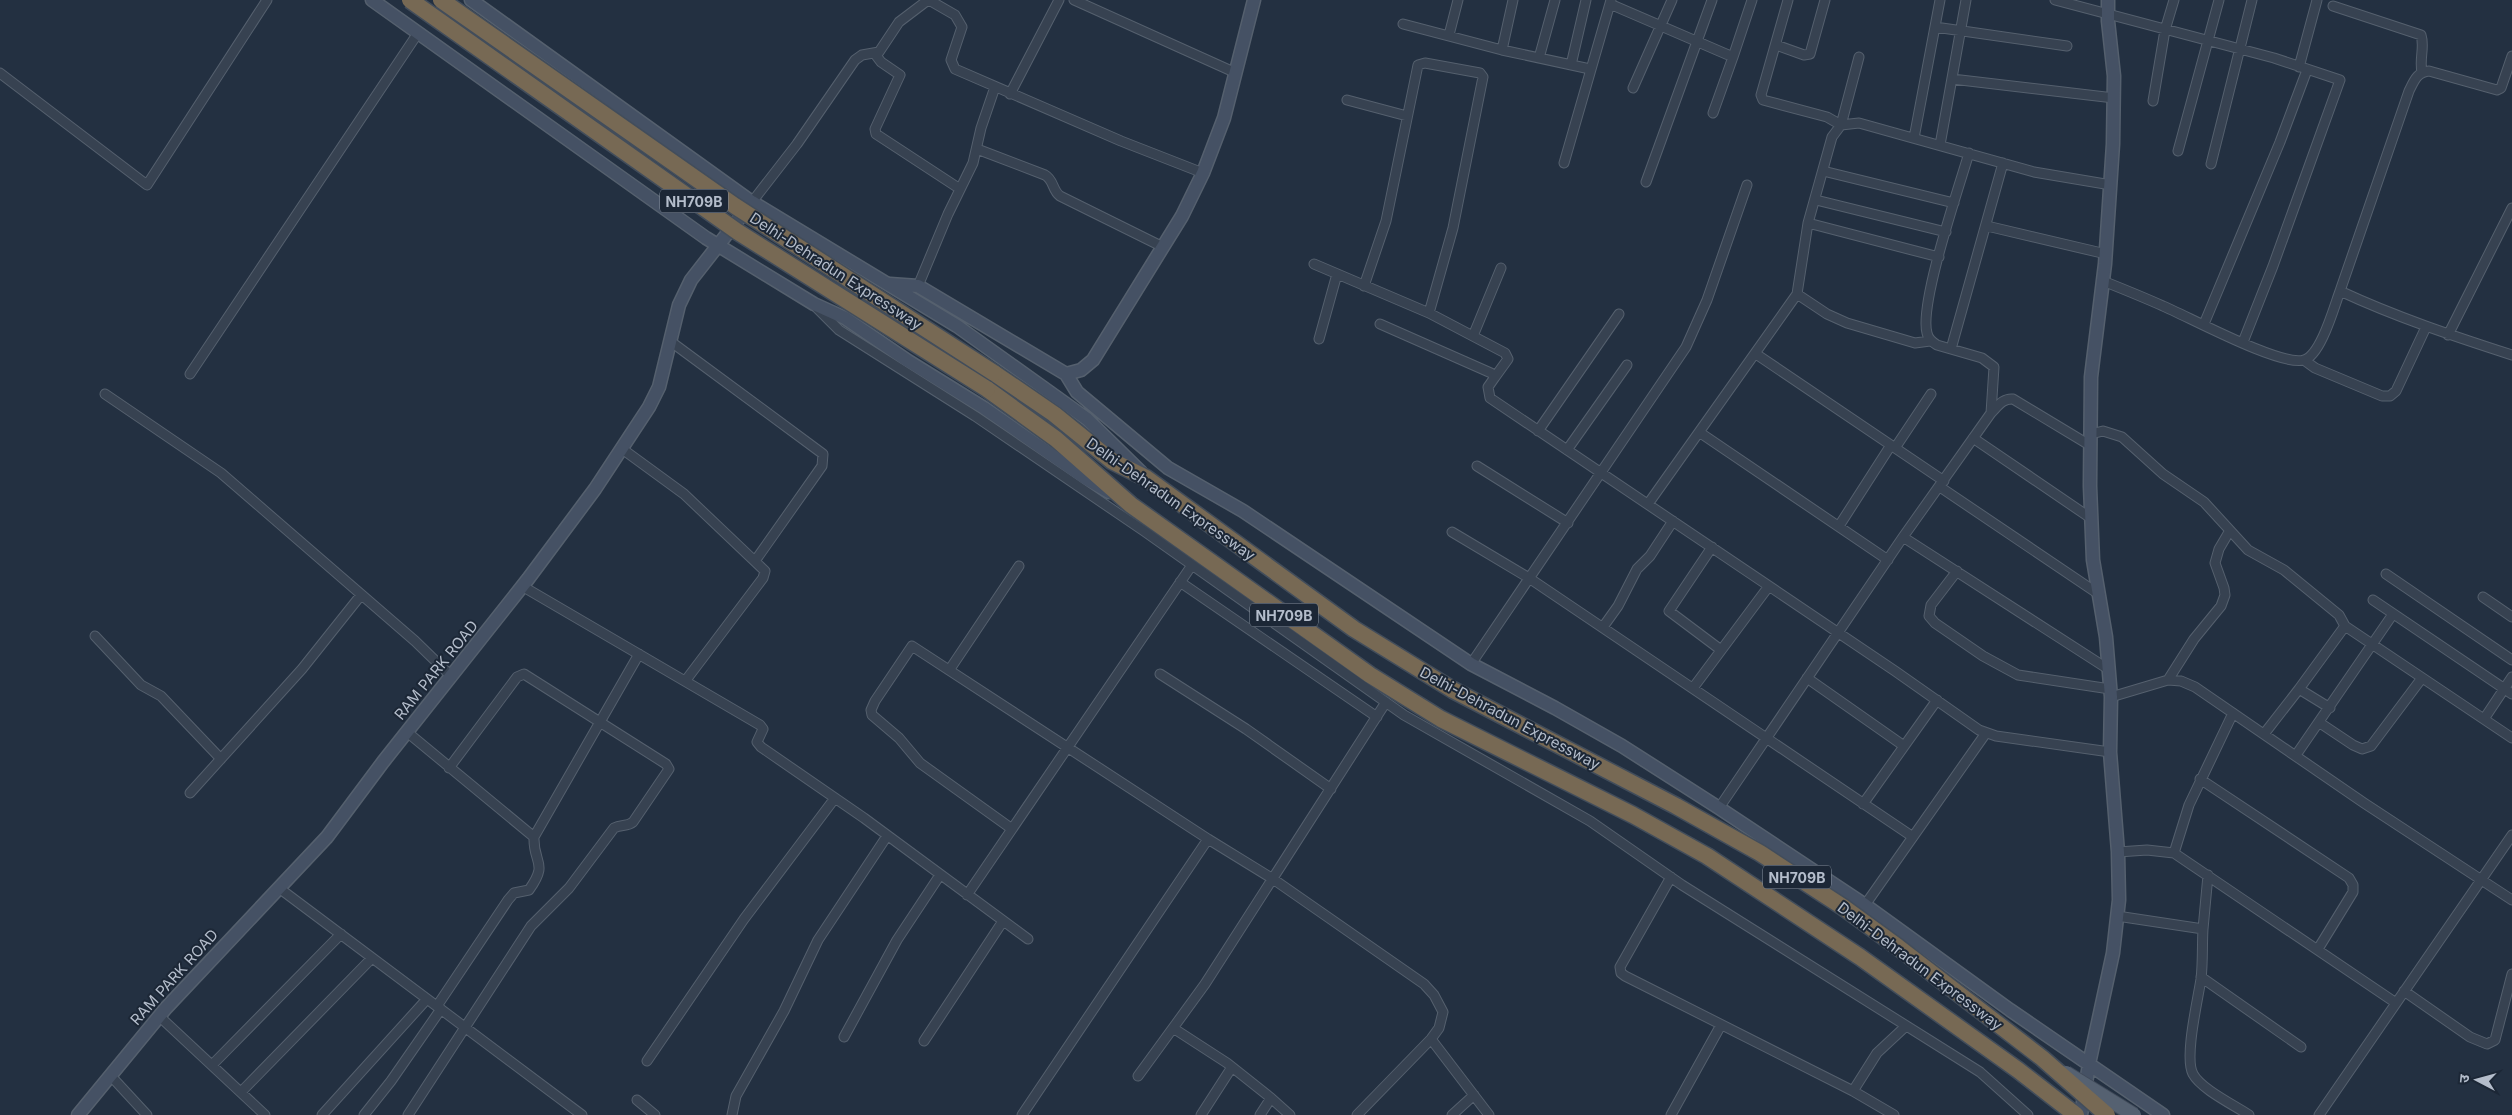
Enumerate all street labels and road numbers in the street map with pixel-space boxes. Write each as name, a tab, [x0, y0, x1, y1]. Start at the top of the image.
road number: NH709B	[660, 190, 728, 212]
street label: Delhi-Dehradun Expressway	[746, 208, 926, 334]
street label: Delhi-Dehradun Expressway	[1083, 433, 1259, 565]
road number: NH709B	[1250, 604, 1318, 626]
street label: RAM PARK ROAD	[390, 616, 482, 724]
street label: Delhi-Dehradun Expressway	[1417, 662, 1604, 774]
road number: NH709B	[1763, 866, 1831, 889]
street label: Delhi-Dehradun Expressway	[1834, 898, 2007, 1035]
street label: RAM PARK ROAD	[126, 925, 222, 1029]

